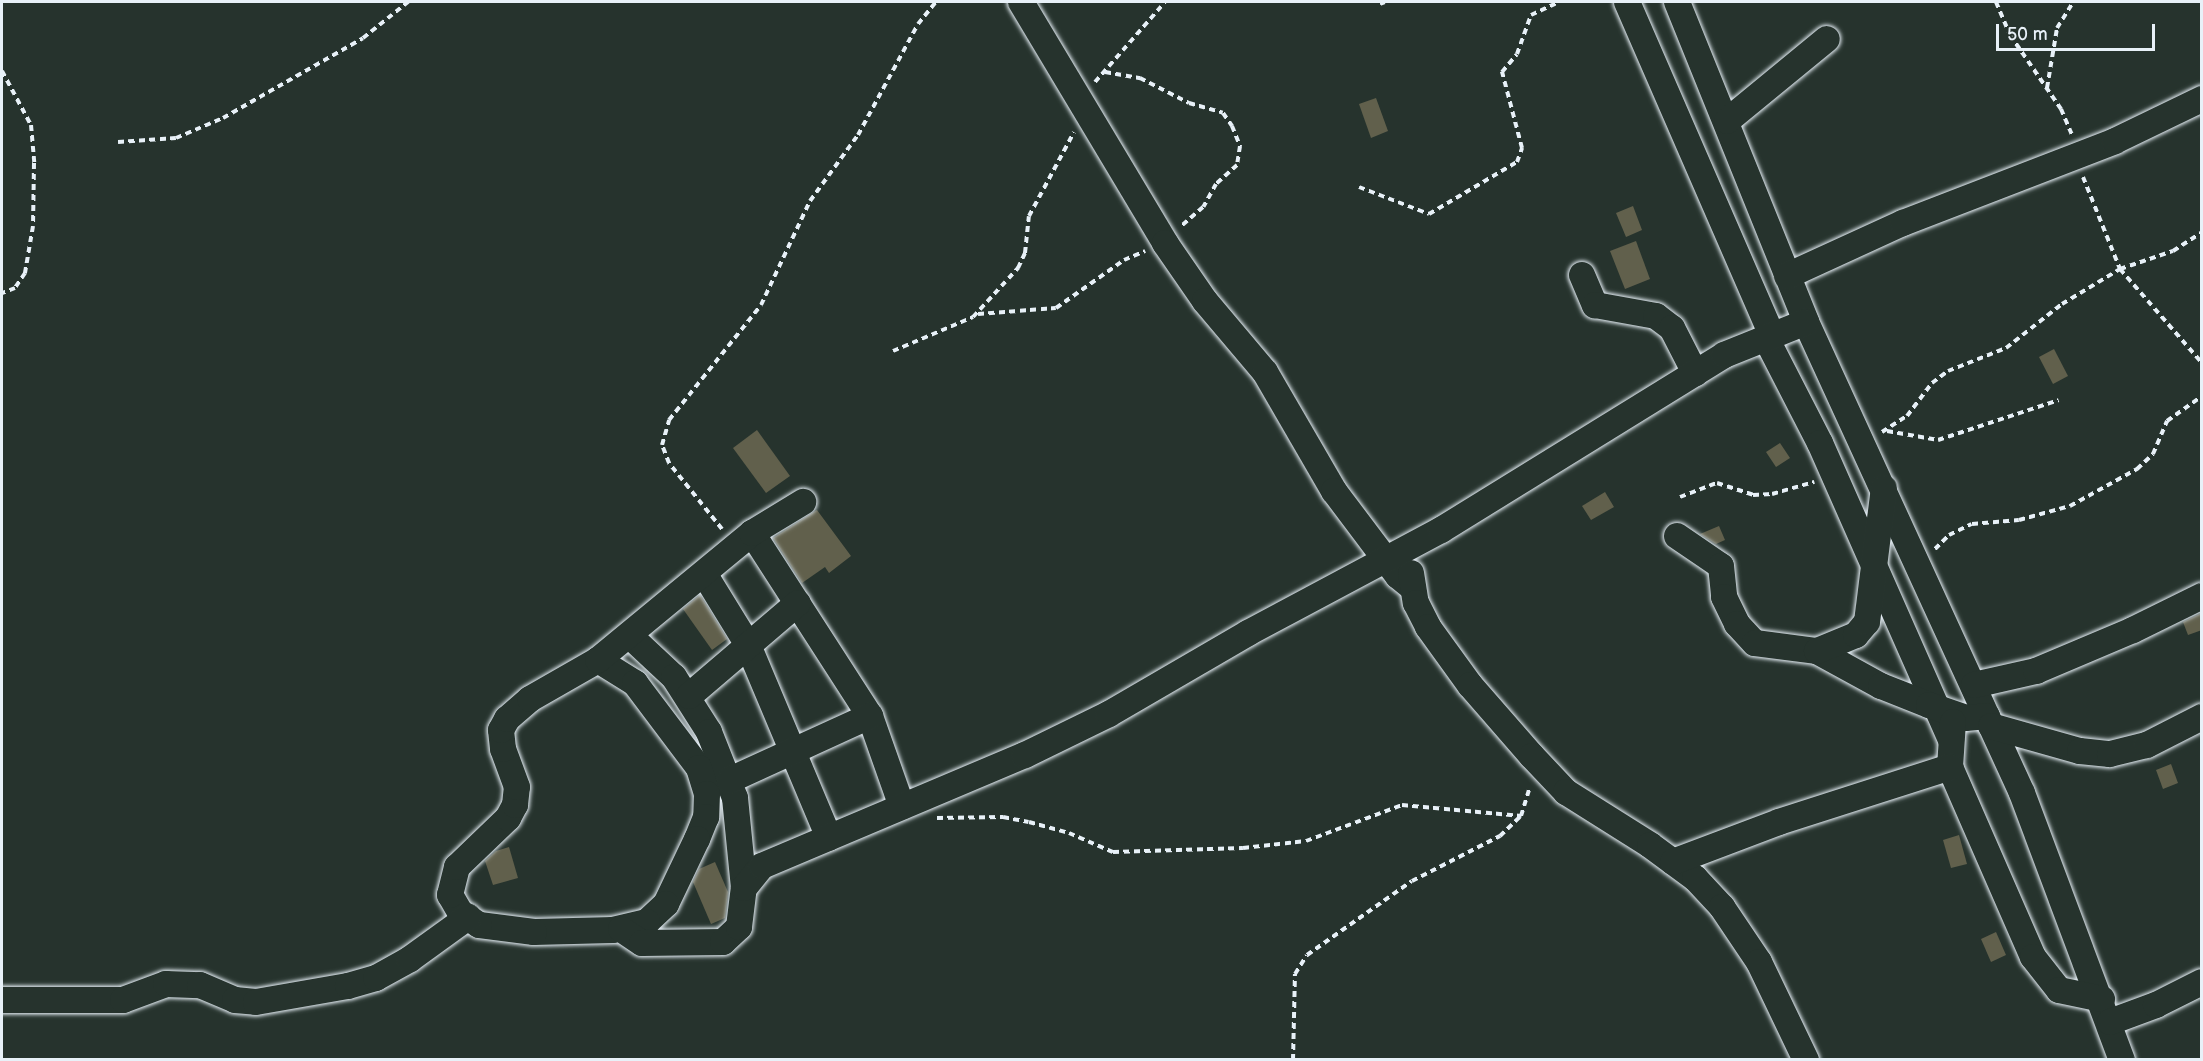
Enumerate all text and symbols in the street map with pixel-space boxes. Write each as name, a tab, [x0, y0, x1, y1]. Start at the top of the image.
scale bar	[1999, 12, 2158, 50]
text: 50 m	[2007, 24, 2048, 45]

